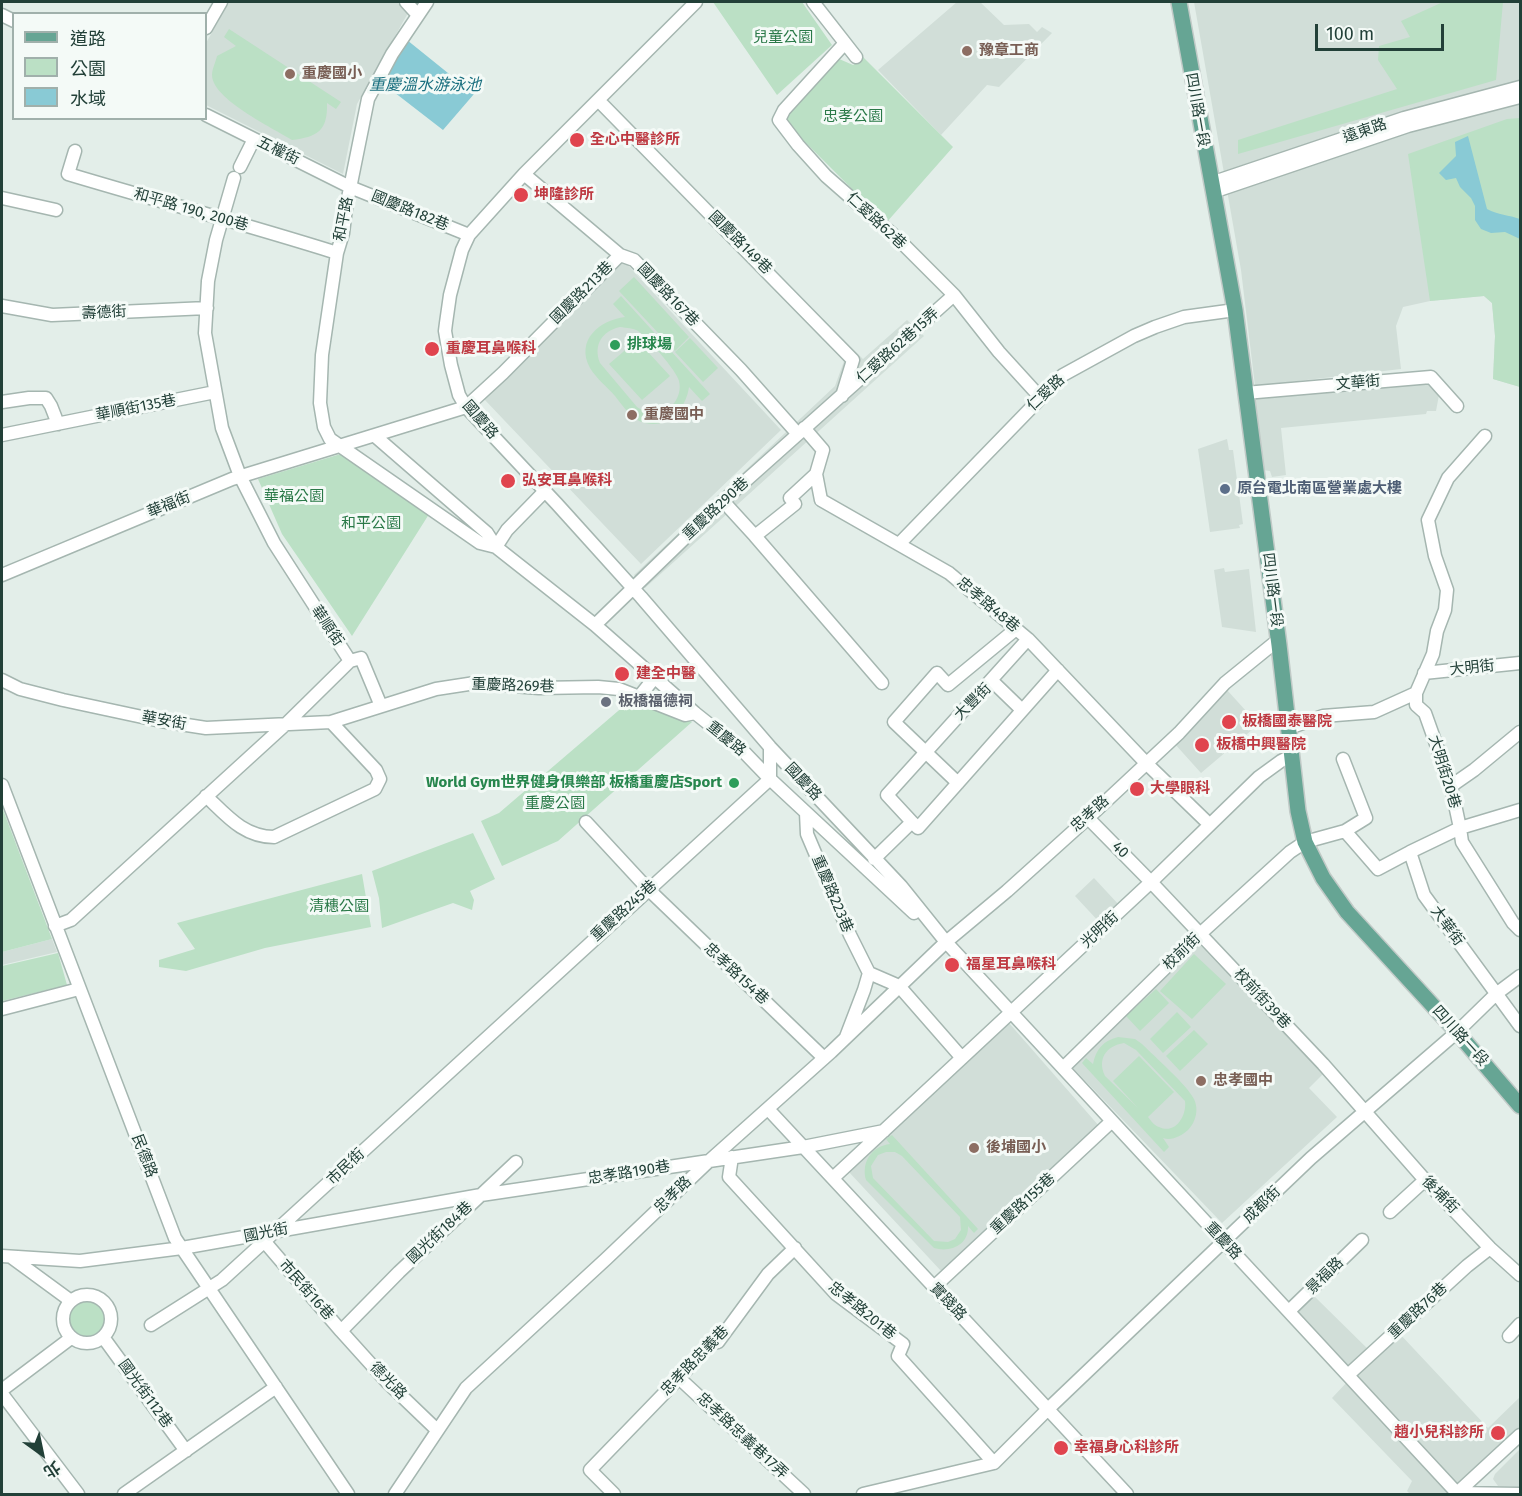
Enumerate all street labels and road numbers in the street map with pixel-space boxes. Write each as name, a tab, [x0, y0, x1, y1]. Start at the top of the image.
street label: 四川路一段	[1182, 72, 1212, 148]
street label: 遠東路	[1341, 115, 1389, 147]
street label: 五權街	[254, 133, 302, 169]
street label: 和平路 190, 200巷	[132, 185, 250, 235]
street label: 國慶路182巷	[369, 187, 451, 235]
street label: 仁愛路62巷	[842, 189, 910, 253]
street label: 和平路	[331, 195, 357, 243]
street label: 國慶路149巷	[705, 208, 775, 278]
street label: 國慶路213巷	[547, 258, 617, 328]
street label: 國慶路167巷	[633, 260, 703, 330]
street label: 壽德街	[81, 303, 127, 323]
street label: 仁愛路62巷15弄	[853, 304, 943, 388]
street label: 仁愛路	[1023, 371, 1069, 415]
street label: 文華街	[1335, 372, 1381, 394]
street label: 華順街135巷	[94, 391, 178, 425]
street label: 國慶路	[458, 397, 502, 443]
street label: 重慶路290巷	[679, 474, 753, 544]
street label: 華福街	[145, 488, 193, 522]
street label: 四川路一段	[1258, 552, 1286, 628]
street label: 忠孝路48巷	[953, 574, 1023, 636]
street label: 華順街	[307, 602, 347, 650]
street label: 大明街	[1449, 657, 1495, 679]
street label: 重慶路269巷	[471, 676, 555, 696]
street label: 大豐街	[951, 680, 995, 724]
street label: 華安街	[140, 708, 188, 734]
street label: 重慶路	[703, 718, 749, 760]
street label: 大明街20巷	[1424, 733, 1464, 811]
street label: 國慶路	[781, 759, 825, 805]
street label: 忠孝路	[1067, 792, 1113, 836]
street label: 40	[1108, 838, 1132, 862]
street label: 重慶路223巷	[808, 853, 856, 935]
street label: 重慶路245巷	[587, 877, 661, 945]
street label: 大華街	[1426, 903, 1468, 949]
street label: 光明街	[1077, 908, 1123, 952]
street label: 校前街	[1160, 930, 1204, 974]
street label: 忠孝路154巷	[700, 939, 772, 1009]
street label: 校前街39巷	[1230, 965, 1294, 1033]
street label: 四川路一段	[1428, 1002, 1492, 1070]
street label: 民德路	[128, 1132, 160, 1180]
street label: 市民街	[323, 1145, 369, 1189]
street label: 忠孝路190巷	[587, 1158, 671, 1188]
street label: 重慶路155巷	[987, 1170, 1059, 1238]
street label: 忠孝路	[651, 1173, 695, 1217]
street label: 後埔街	[1418, 1173, 1462, 1217]
street label: 成都街	[1240, 1183, 1284, 1227]
street label: 國光街184巷	[404, 1198, 476, 1268]
street label: 重慶路	[1201, 1218, 1245, 1264]
street label: 國光街	[242, 1220, 290, 1246]
street label: 景福路	[1303, 1254, 1347, 1298]
street label: 市民街16巷	[275, 1256, 337, 1324]
street label: 忠孝路201巷	[825, 1278, 899, 1344]
street label: 實踐路	[926, 1279, 970, 1325]
street label: 重慶路76巷	[1385, 1279, 1451, 1343]
street label: 忠孝路忠義巷	[657, 1322, 733, 1400]
street label: 國光街112巷	[114, 1356, 176, 1432]
street label: 德光路	[366, 1359, 410, 1403]
street label: 忠孝路忠義巷17弄	[693, 1389, 791, 1483]

